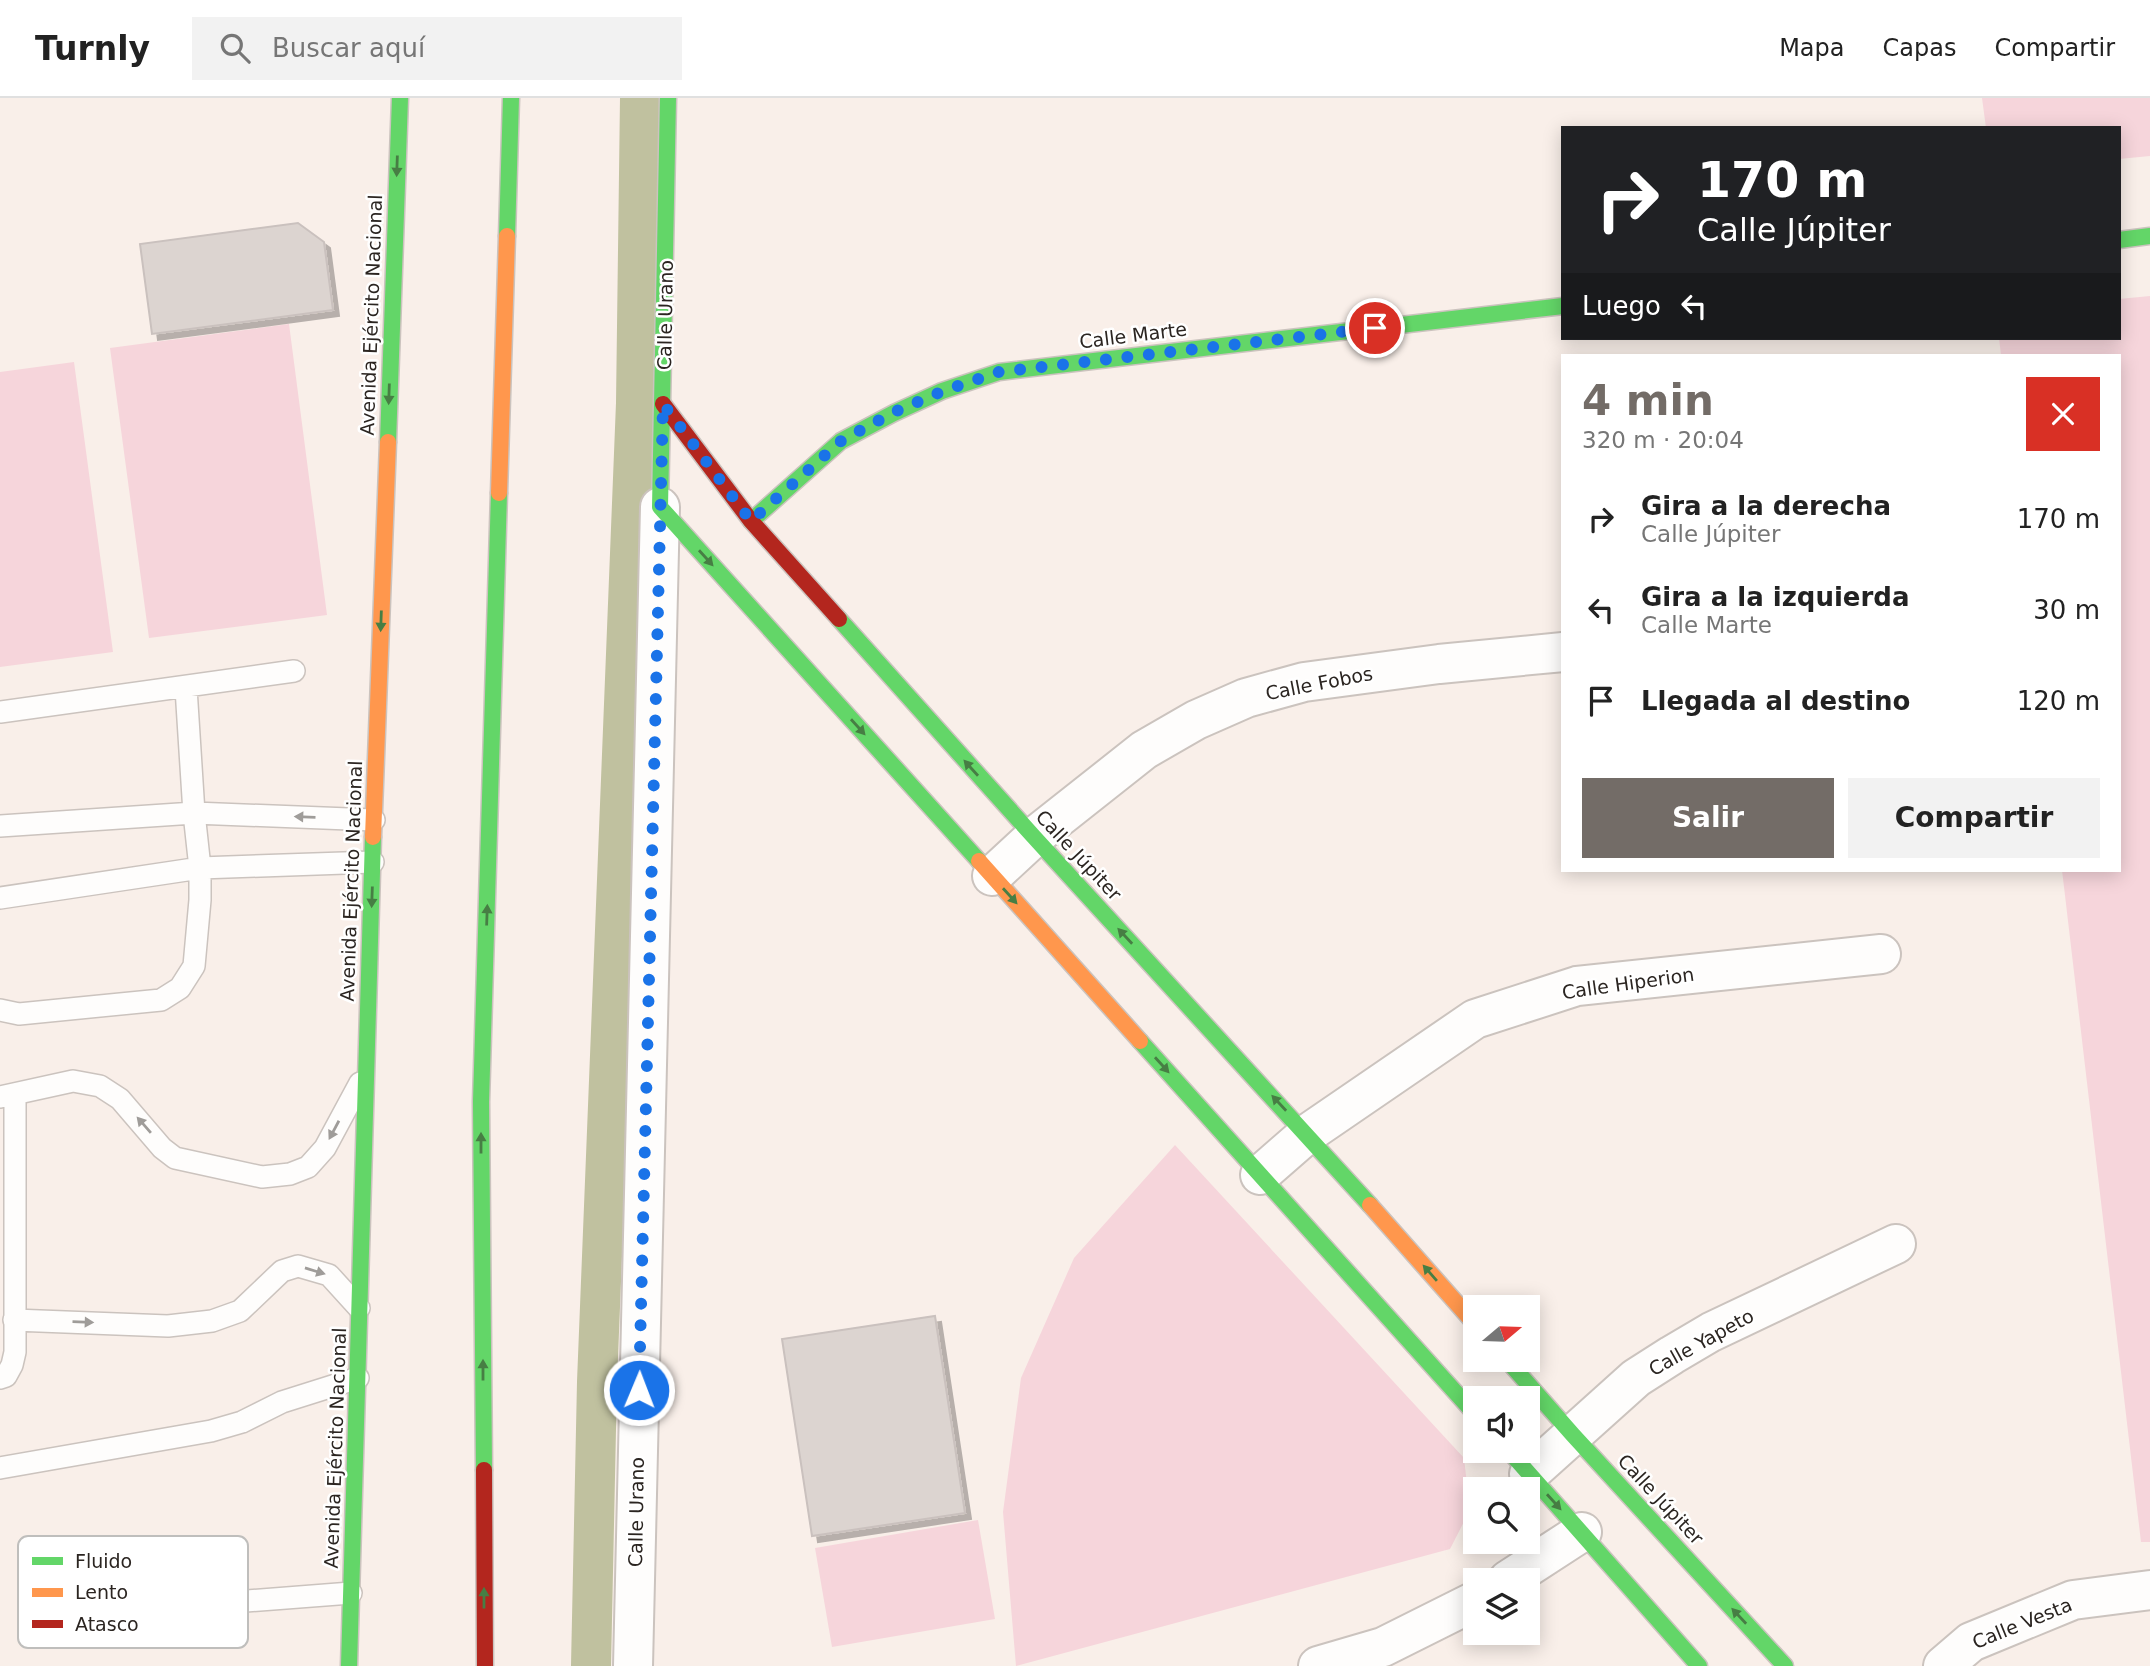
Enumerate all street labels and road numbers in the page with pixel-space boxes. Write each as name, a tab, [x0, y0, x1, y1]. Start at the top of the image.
street label: Avenida Ejército Nacional	[356, 194, 386, 436]
street label: Calle Urano	[653, 260, 677, 370]
street label: Calle Marte	[1078, 317, 1188, 353]
street label: Calle Fobos	[1264, 662, 1374, 704]
street label: Avenida Ejército Nacional	[336, 760, 366, 1002]
street label: Calle Júpiter	[1032, 805, 1126, 905]
street label: Calle Hiperion	[1560, 963, 1696, 1003]
street label: Calle Yapeto	[1645, 1304, 1757, 1380]
street label: Avenida Ejército Nacional	[320, 1327, 350, 1569]
street label: Calle Júpiter	[1614, 1449, 1708, 1549]
street label: Calle Urano	[624, 1457, 648, 1567]
street label: Calle Vesta	[1969, 1593, 2075, 1653]

